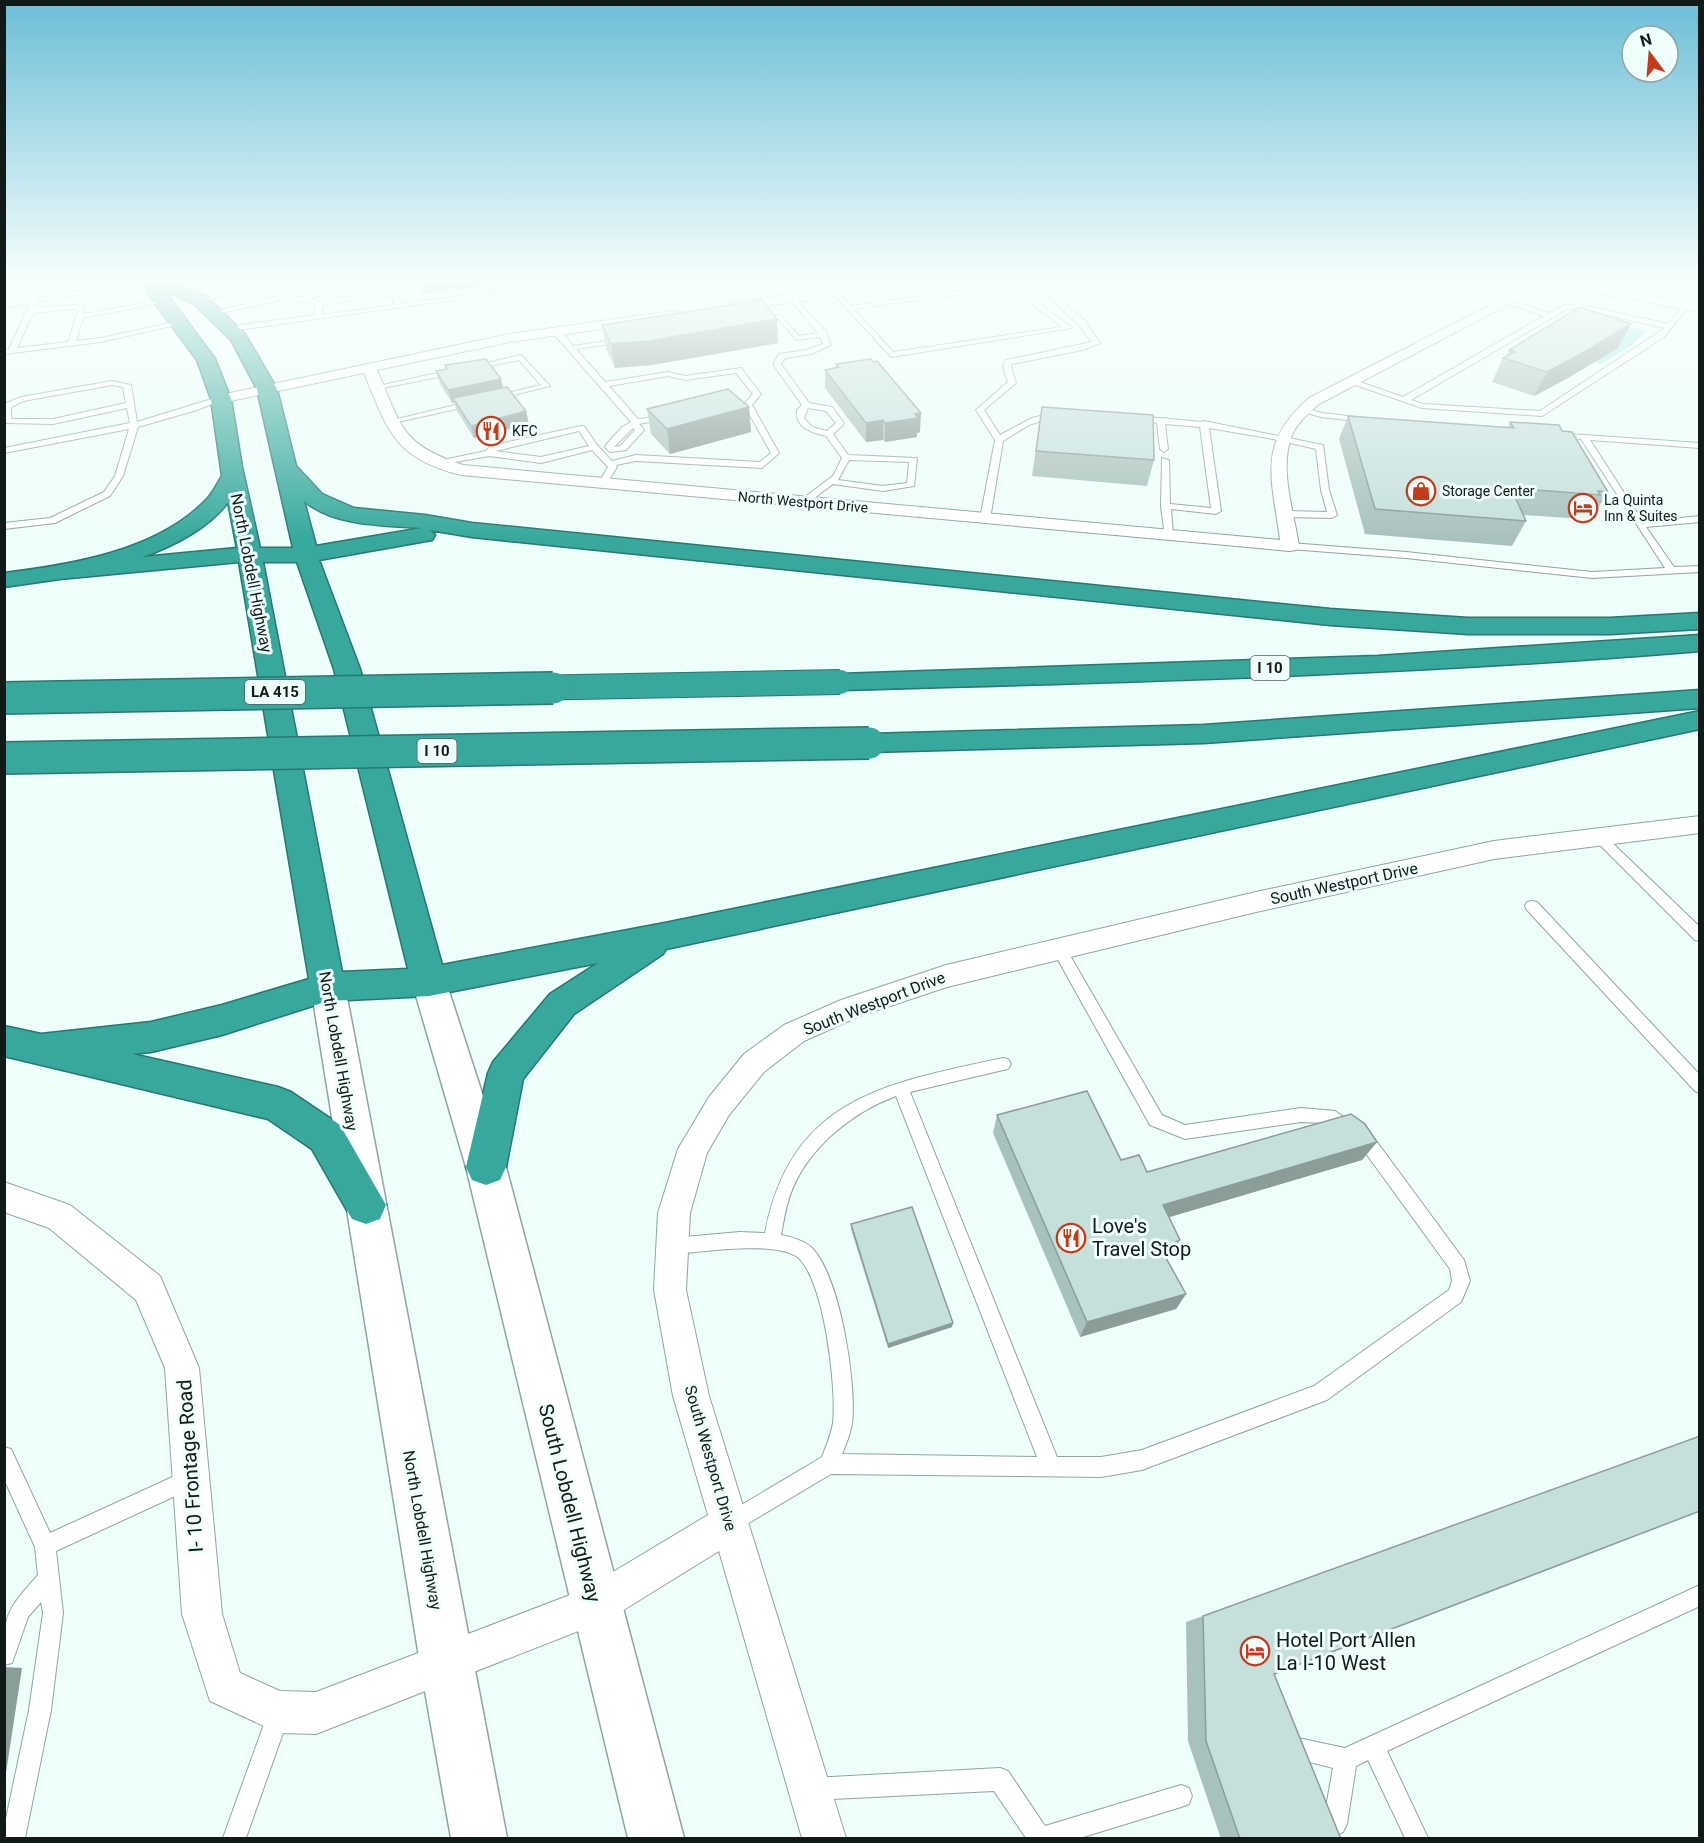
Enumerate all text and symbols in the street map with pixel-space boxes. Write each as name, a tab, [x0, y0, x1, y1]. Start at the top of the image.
north arrow	[1620, 24, 1680, 84]
text: N	[1638, 29, 1654, 51]
restaurant icon: KFC	[475, 415, 507, 447]
place label: KFC	[512, 423, 538, 439]
shop icon: Storage Center	[1405, 475, 1437, 507]
place label: Storage Center	[1442, 483, 1535, 499]
street label: North Westport Drive	[737, 488, 869, 516]
street label: North Lobdell Highway	[227, 492, 276, 655]
hotel icon: La Quinta Inn & Suites	[1567, 492, 1599, 524]
place label: La Quinta Inn & Suites	[1604, 492, 1678, 524]
road number: I 10	[1250, 656, 1290, 680]
road number: LA 415	[245, 680, 305, 704]
road number: I 10	[418, 739, 456, 763]
street label: South Westport Drive	[1269, 859, 1420, 908]
street label: South Westport Drive	[801, 968, 948, 1039]
street label: North Lobdell Highway	[315, 970, 362, 1133]
place label: Love's Travel Stop	[1092, 1214, 1191, 1261]
restaurant icon: Love's Travel Stop	[1055, 1222, 1087, 1254]
street label: I- 10 Frontage Road	[172, 1379, 208, 1553]
street label: South Westport Drive	[681, 1383, 740, 1533]
street label: South Lobdell Highway	[534, 1401, 606, 1605]
street label: North Lobdell Highway	[399, 1449, 446, 1612]
place label: Hotel Port Allen La I-10 West	[1276, 1628, 1416, 1675]
hotel icon: Hotel Port Allen La I-10 West	[1239, 1635, 1271, 1667]

